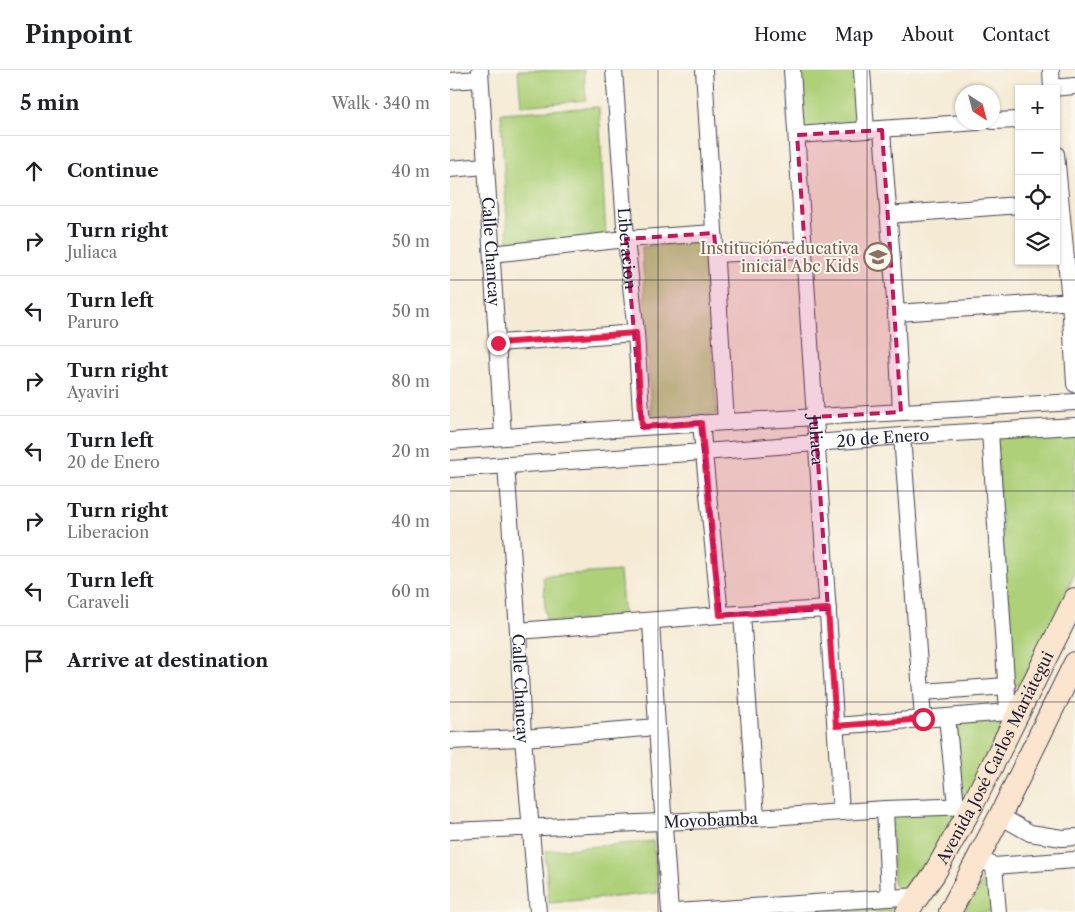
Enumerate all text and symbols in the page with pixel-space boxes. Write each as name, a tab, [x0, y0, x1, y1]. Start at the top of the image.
text: Pinpoint	[25, 20, 132, 49]
text: Home	[754, 24, 807, 46]
text: Map	[835, 24, 873, 46]
text: About	[901, 24, 954, 46]
text: Contact	[982, 24, 1050, 46]
north arrow	[955, 85, 1000, 130]
map controls	[1015, 85, 1060, 265]
button: +	[1015, 85, 1060, 130]
text: 5 min	[20, 90, 80, 115]
text: Walk · 340 m	[331, 93, 430, 113]
button: −	[1015, 130, 1060, 175]
icon: ahead	[20, 157, 48, 185]
text: Continue	[67, 159, 159, 182]
text: 40 m	[391, 161, 430, 181]
button: locate	[1015, 175, 1060, 220]
street label: Calle Chancay	[478, 196, 505, 308]
street label: Liberacion	[614, 207, 641, 290]
text: Turn right	[67, 219, 168, 242]
button: layers	[1015, 220, 1060, 265]
icon: right	[20, 227, 48, 255]
text: 50 m	[392, 231, 430, 251]
place label: Institución educativa inicial Abc Kids	[700, 238, 860, 276]
text: Juliaca	[67, 242, 117, 262]
school or university icon: Institución educativa inicial Abc Kids	[863, 242, 893, 272]
text: Turn left	[67, 289, 154, 312]
icon: left	[20, 297, 48, 325]
text: 50 m	[392, 301, 430, 321]
text: Paruro	[67, 312, 119, 332]
route end	[487, 332, 510, 355]
text: Turn right	[67, 359, 168, 382]
icon: right	[20, 367, 48, 395]
text: 80 m	[391, 371, 430, 391]
text: Ayaviri	[67, 382, 119, 402]
street label: Juliaca	[805, 411, 828, 467]
street label: 20 de Enero	[836, 424, 930, 451]
text: Turn left	[67, 429, 154, 452]
icon: left	[20, 437, 48, 465]
text: 20 m	[391, 441, 430, 461]
text: 20 de Enero	[67, 452, 160, 472]
text: Turn right	[67, 499, 168, 522]
icon: right	[20, 507, 48, 535]
text: 40 m	[391, 511, 430, 531]
text: Liberacion	[67, 522, 149, 542]
text: Turn left	[67, 569, 154, 592]
icon: left	[20, 577, 48, 605]
text: 60 m	[391, 581, 430, 601]
text: Caraveli	[67, 592, 129, 612]
street label: Calle Chancay	[508, 633, 534, 745]
icon: arrive	[20, 647, 48, 675]
street label: Avenida José Carlos Mariátegui	[931, 648, 1058, 868]
text: Arrive at destination	[67, 649, 268, 672]
route start	[912, 708, 935, 731]
street label: Moyobamba	[663, 808, 759, 832]

